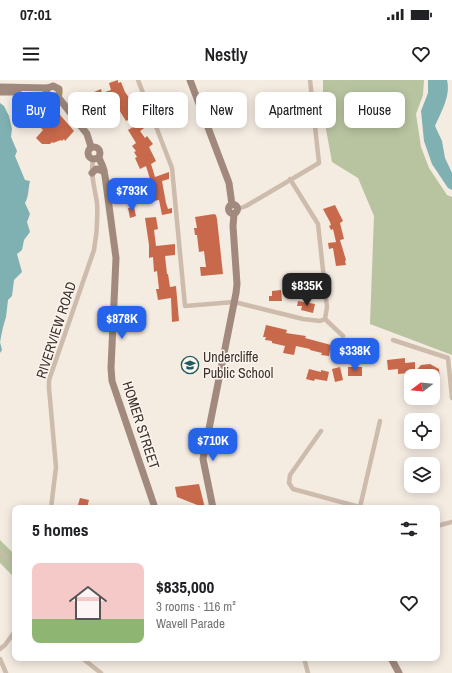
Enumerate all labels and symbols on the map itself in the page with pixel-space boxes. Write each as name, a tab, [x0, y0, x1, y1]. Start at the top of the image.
pin: $793K	[104, 178, 160, 212]
pin: $835K	[279, 273, 335, 307]
street label: RIVERVIEW ROAD	[32, 279, 80, 381]
pin: $878K	[94, 306, 150, 340]
pin: $338K	[327, 338, 383, 372]
place label: Undercliffe Public School	[203, 348, 273, 382]
school or university icon: Undercliffe Public School	[180, 355, 200, 375]
north arrow	[404, 369, 440, 405]
street label: HOMER STREET	[118, 379, 164, 471]
pin: $710K	[185, 428, 241, 462]

